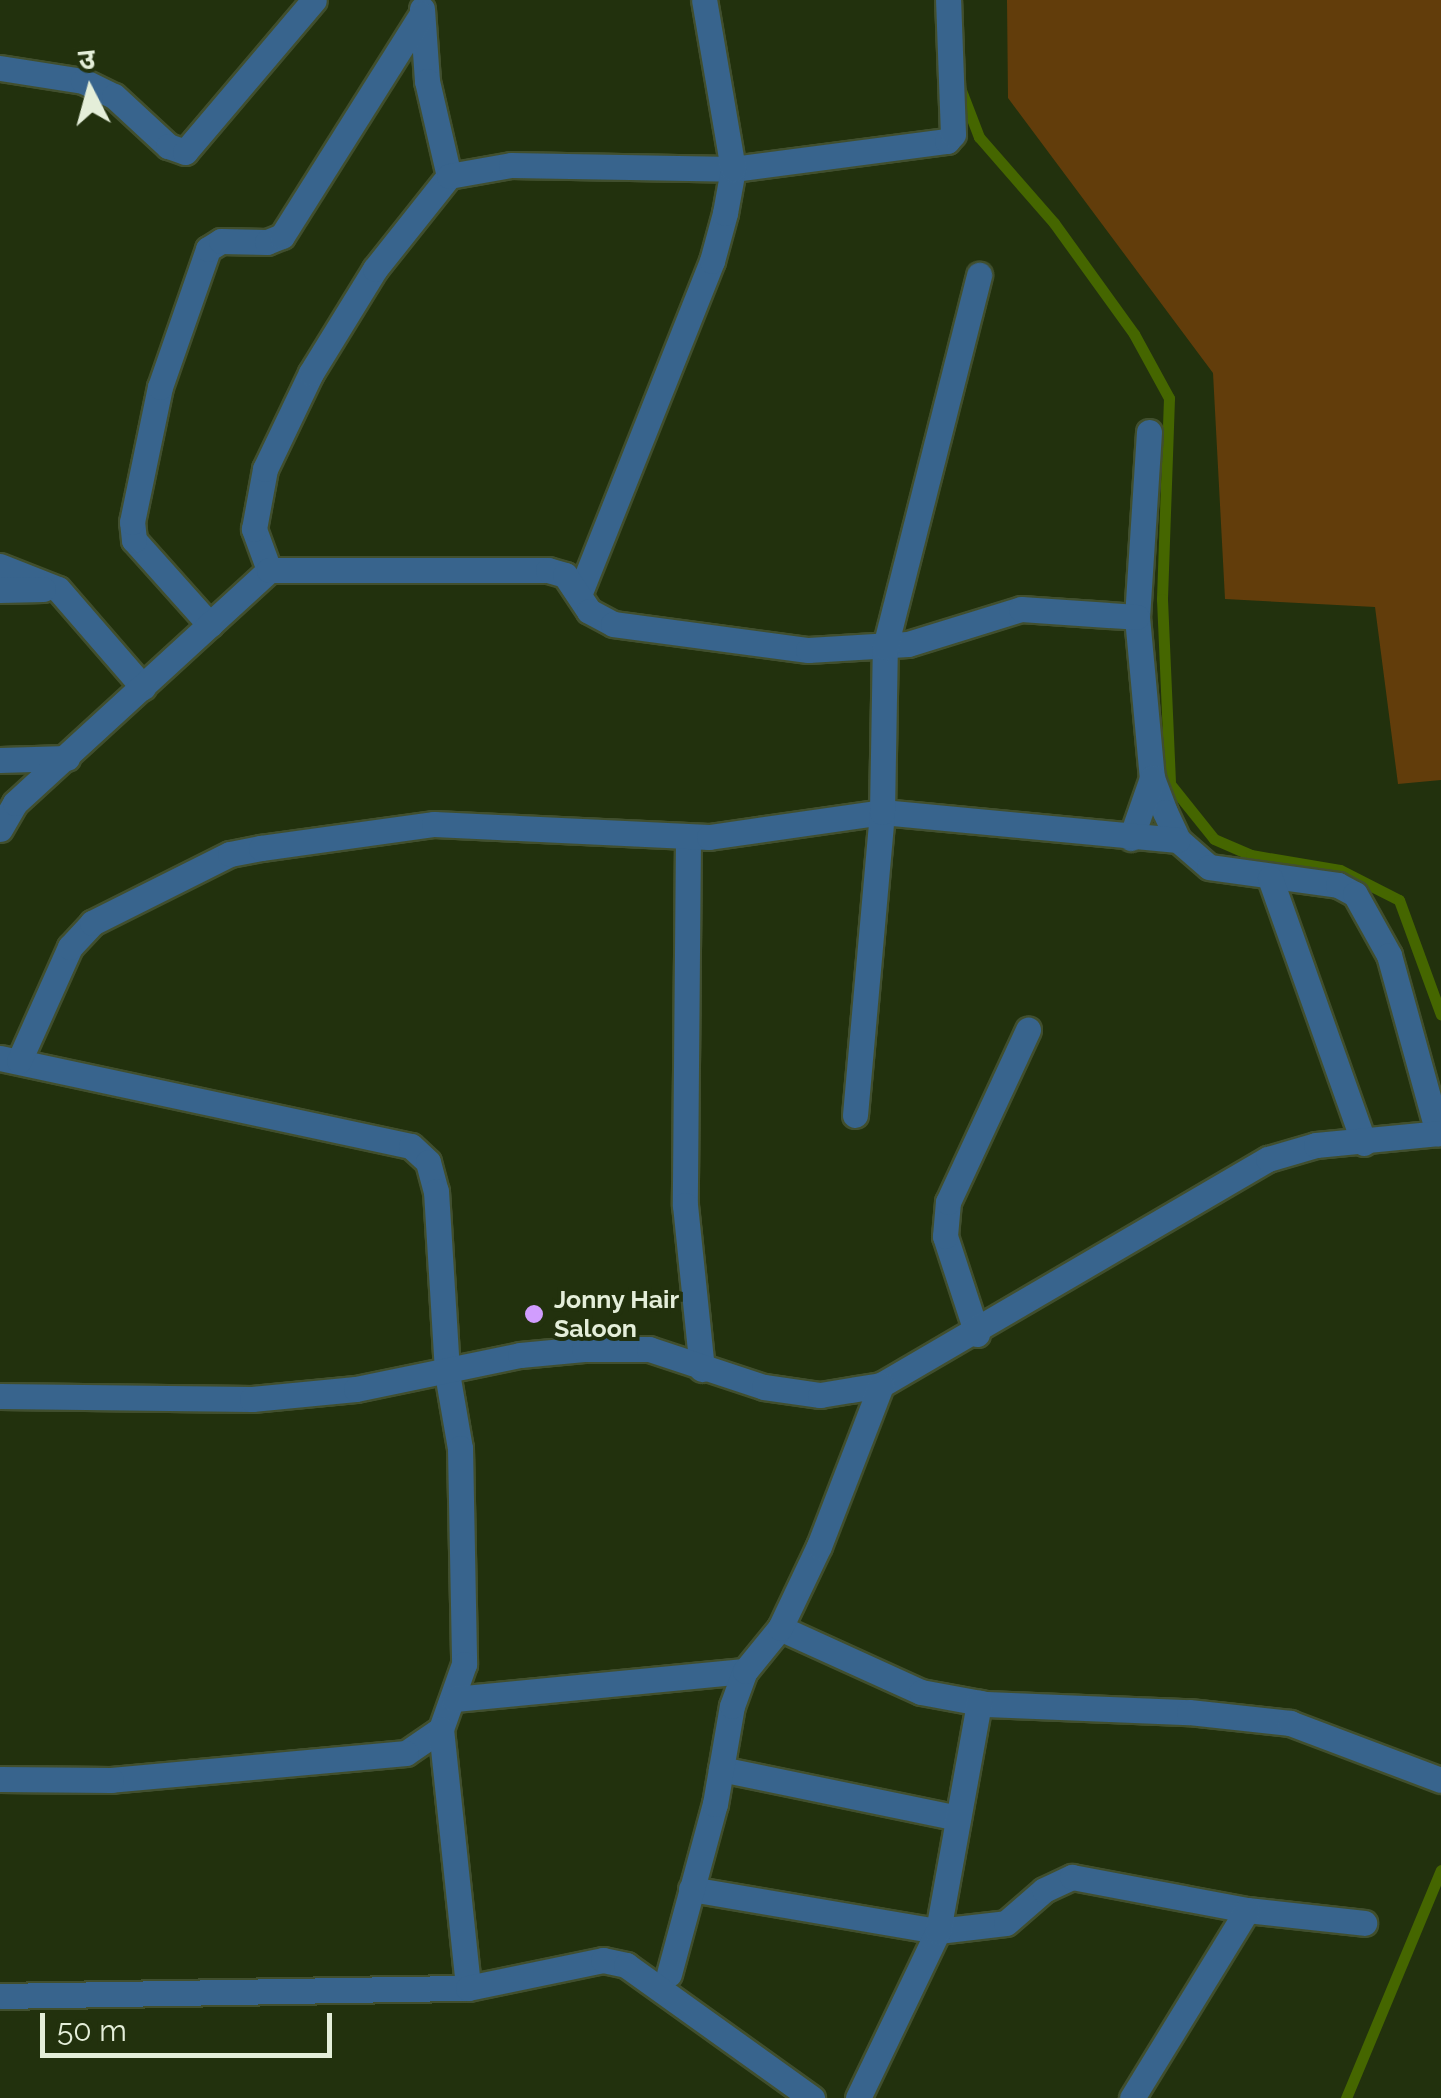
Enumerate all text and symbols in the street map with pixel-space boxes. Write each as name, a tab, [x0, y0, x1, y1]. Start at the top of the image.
north arrow	[40, 40, 140, 140]
text: उ	[77, 42, 97, 77]
place label: Jonny Hair Saloon	[554, 1285, 680, 1344]
marker: Jonny Hair Saloon	[523, 1303, 545, 1325]
scale bar	[45, 1993, 338, 2055]
text: 50 m	[57, 2013, 127, 2048]

